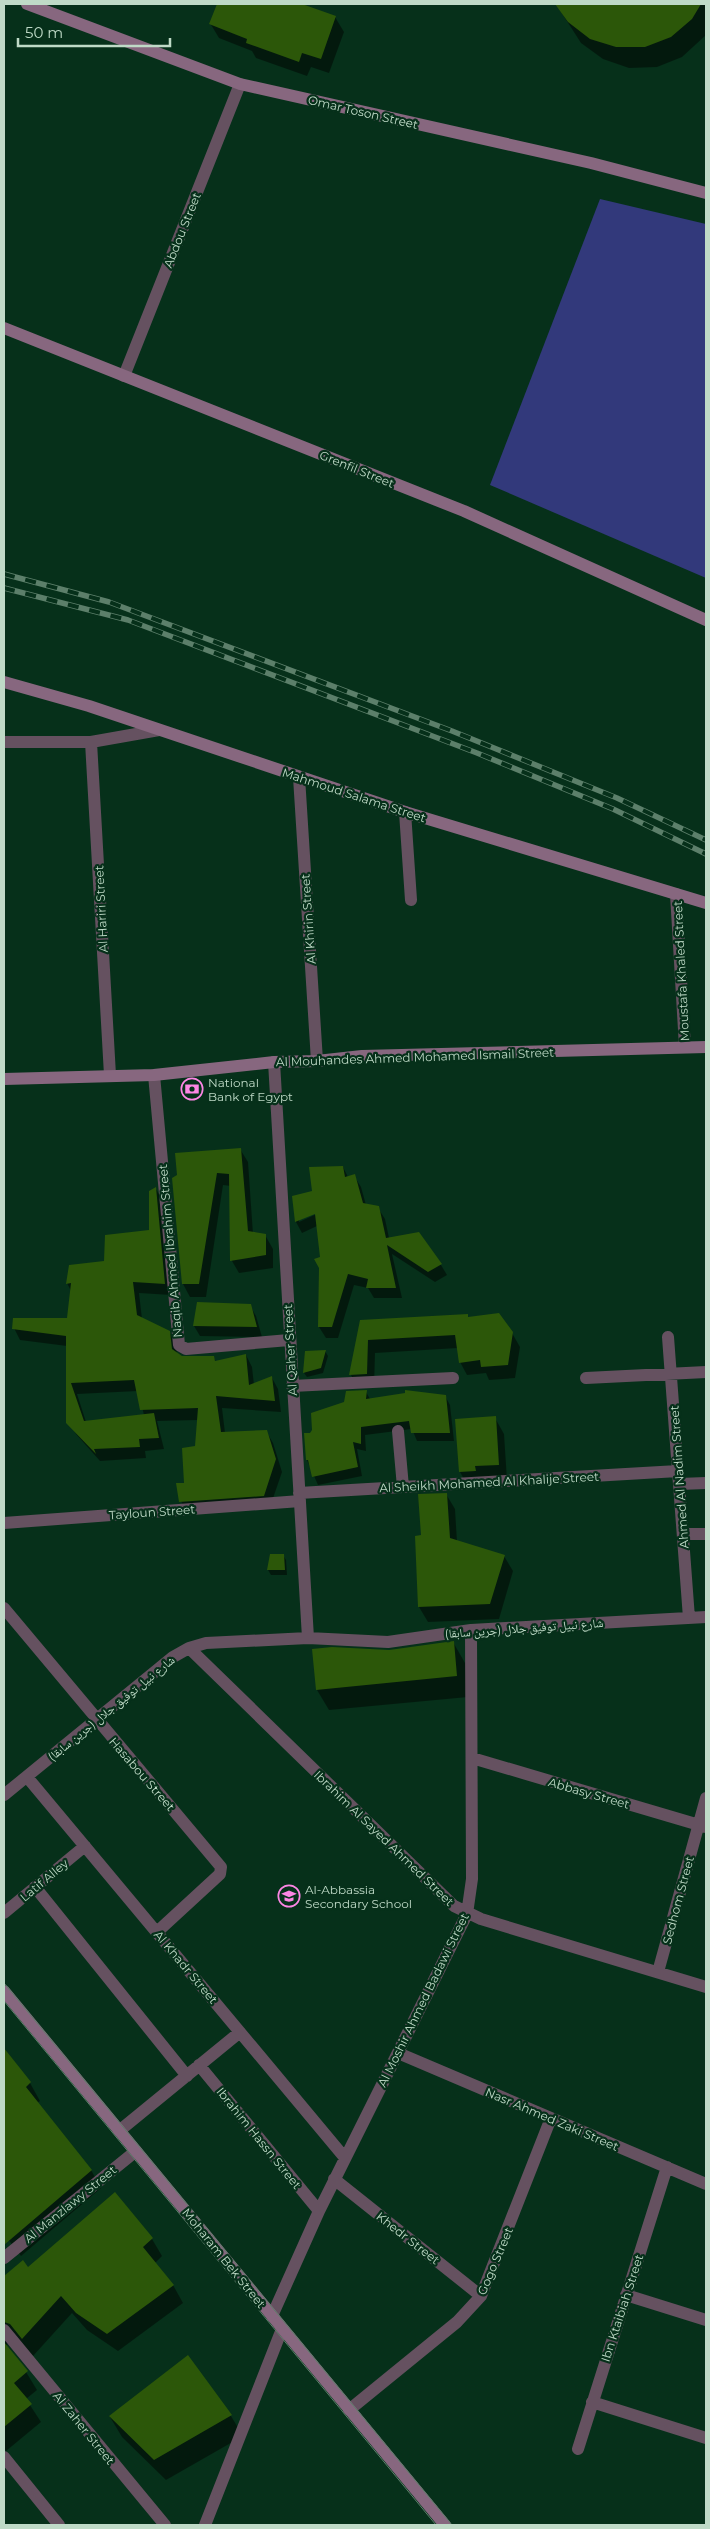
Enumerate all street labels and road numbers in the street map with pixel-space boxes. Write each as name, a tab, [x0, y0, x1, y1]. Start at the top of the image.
street label: Omar Toson Street	[306, 92, 420, 132]
street label: Abdou Street	[160, 190, 204, 270]
street label: Grenfil Street	[317, 447, 397, 491]
street label: Mahmoud Salama Street	[280, 765, 428, 825]
street label: Al Hariri Street	[91, 865, 111, 953]
street label: Al Khirin Street	[297, 873, 319, 965]
street label: Moustafa Khaled Street	[670, 900, 692, 1042]
street label: Al Mouhandes Ahmed Mohamed Ismail Street	[276, 1045, 554, 1069]
street label: Naqib Ahmed Ibrahim Street	[155, 1163, 185, 1338]
street label: Al Qaher Street	[280, 1304, 300, 1396]
street label: Ahmed Al Nadim Street	[667, 1405, 691, 1549]
street label: Al Sheikh Mohamed Al Khalije Street	[379, 1469, 599, 1495]
street label: Tayloun Street	[108, 1502, 196, 1522]
street label: شارع نبيل توفيق جلال (جرين سابقا)	[444, 1615, 604, 1642]
street label: شارع نبيل توفيق جلال (جرين سابقا)	[44, 1652, 178, 1765]
street label: Hasabou Street	[106, 1734, 178, 1814]
street label: Ibrahim Al Sayed Ahmed Street	[311, 1767, 457, 1909]
street label: Abbasy Street	[547, 1774, 631, 1812]
street label: Sedhom Street	[659, 1854, 697, 1946]
street label: Latif Alley	[17, 1855, 71, 1904]
street label: Al Moshir Ahmed Badawi Street	[374, 1911, 472, 2089]
street label: Al Khadr Street	[151, 1927, 221, 2007]
street label: Ibrahim Hassn Street	[213, 2084, 305, 2192]
street label: Nasr Ahmed Zaki Street	[483, 2084, 621, 2154]
street label: Al Manzlawy Street	[21, 2162, 119, 2246]
street label: Moharam Bek Street	[179, 2205, 269, 2311]
street label: Khedr Street	[373, 2209, 443, 2267]
street label: Gogo Street	[474, 2225, 516, 2297]
street label: Ibn Ktaibiah Street	[598, 2252, 646, 2364]
street label: Al Zaher Street	[50, 2389, 118, 2468]

